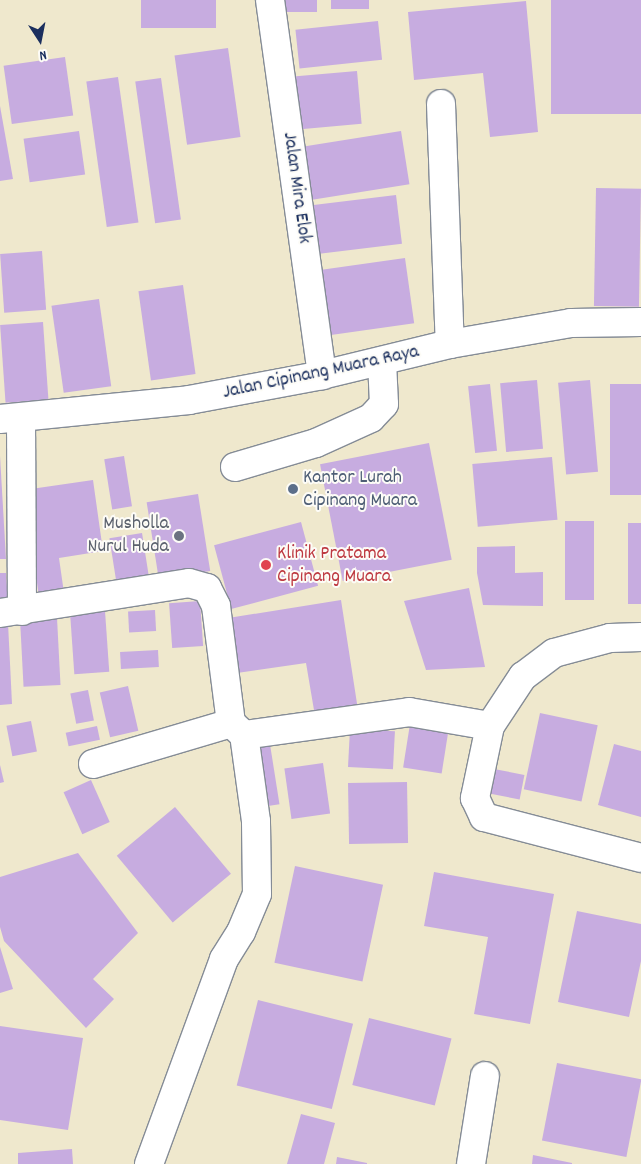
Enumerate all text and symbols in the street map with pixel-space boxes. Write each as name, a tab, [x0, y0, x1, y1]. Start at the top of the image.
north arrow	[15, 15, 65, 65]
text: N	[38, 44, 48, 65]
street label: Jalan Mira Elok	[276, 131, 316, 245]
street label: Jalan Cipinang Muara Raya	[221, 340, 421, 406]
place label: Kantor Lurah Cipinang Muara	[303, 466, 417, 513]
marker: Kantor Lurah Cipinang Muara	[287, 483, 299, 495]
place label: Musholla Nurul Huda	[88, 512, 169, 559]
marker: Musholla Nurul Huda	[173, 530, 185, 542]
place label: Klinik Pratama Cipinang Muara	[277, 542, 391, 589]
marker: Klinik Pratama Cipinang Muara	[259, 558, 273, 572]

